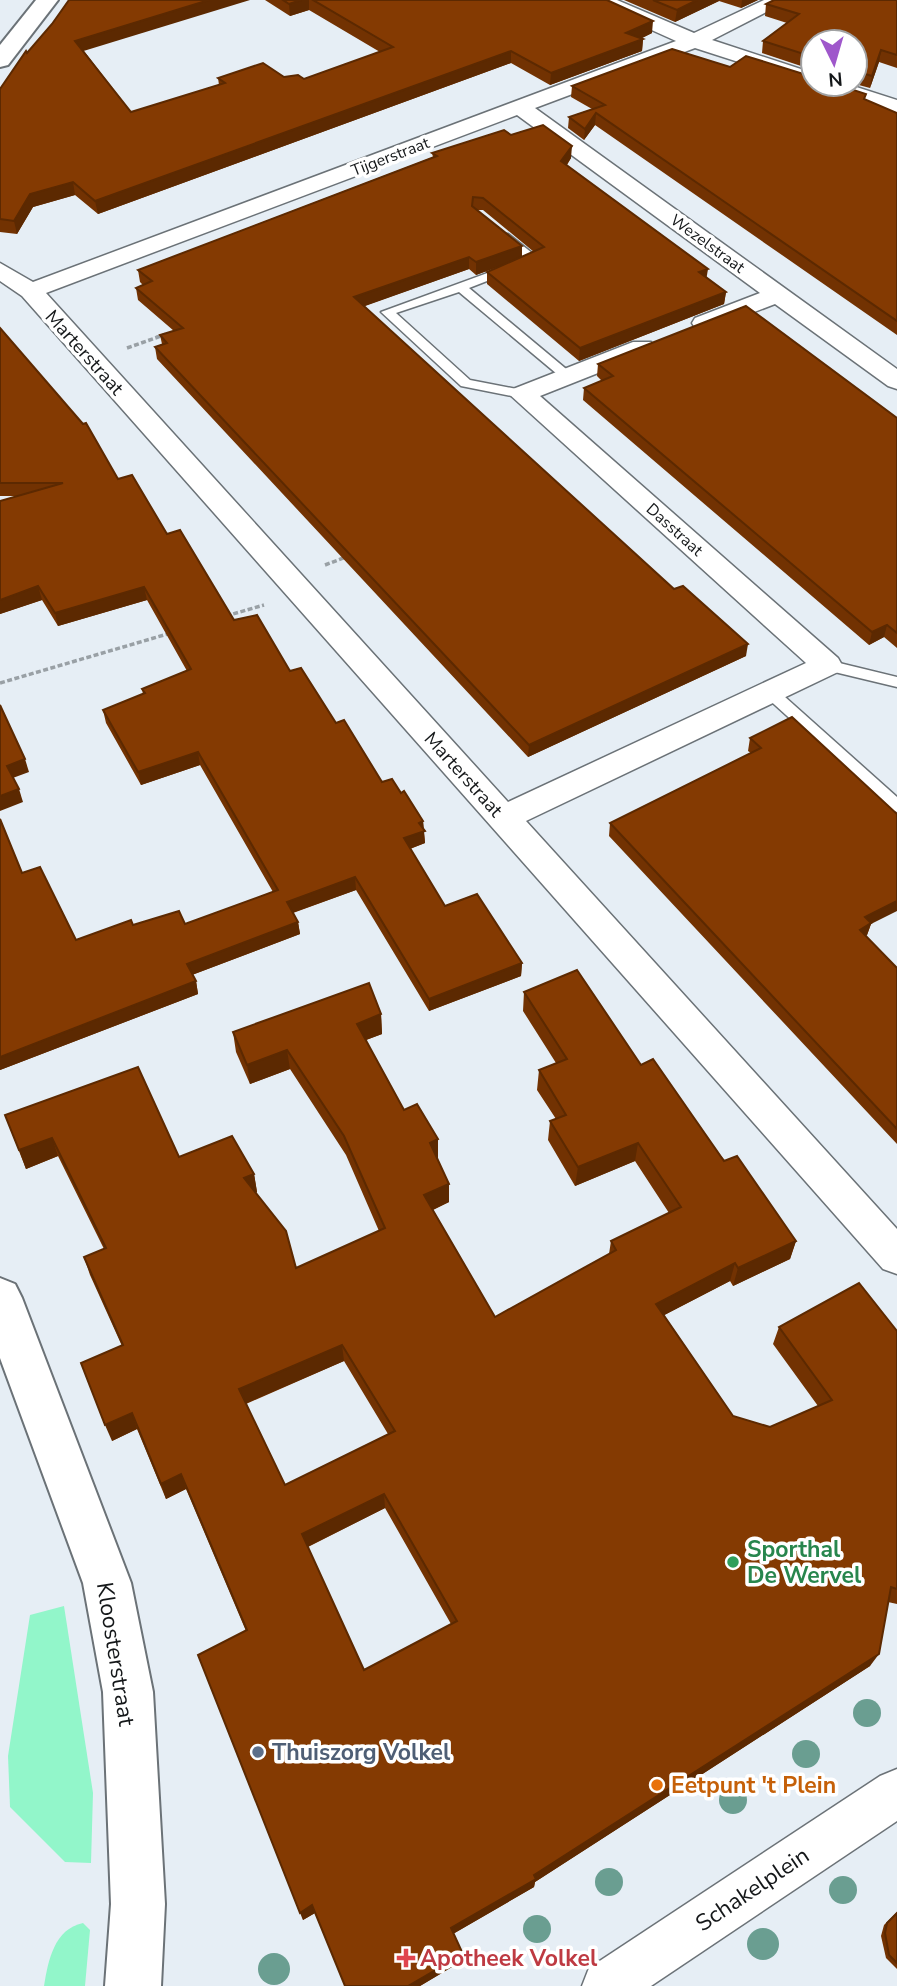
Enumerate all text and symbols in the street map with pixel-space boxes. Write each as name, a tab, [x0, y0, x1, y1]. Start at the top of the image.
north arrow	[799, 28, 869, 98]
text: N	[827, 65, 844, 93]
street label: Tijgerstraat	[348, 132, 433, 182]
street label: Wezelstraat	[666, 209, 749, 279]
street label: Marterstraat	[39, 305, 130, 401]
street label: Dasstraat	[641, 498, 708, 561]
street label: Marterstraat	[418, 727, 509, 823]
place label: Sporthal De Wervel	[747, 1534, 862, 1591]
marker: Sporthal De Wervel	[725, 1554, 741, 1570]
street label: Kloosterstraat	[89, 1580, 142, 1729]
place label: Thuiszorg Volkel	[272, 1737, 451, 1768]
marker: Thuiszorg Volkel	[250, 1744, 266, 1760]
place label: Eetpunt 't Plein	[671, 1770, 836, 1801]
marker: Eetpunt 't Plein	[649, 1777, 665, 1793]
street label: Schakelplein	[689, 1840, 815, 1939]
place label: Apotheek Volkel	[420, 1943, 598, 1974]
marker: Apotheek Volkel	[398, 1950, 414, 1966]

